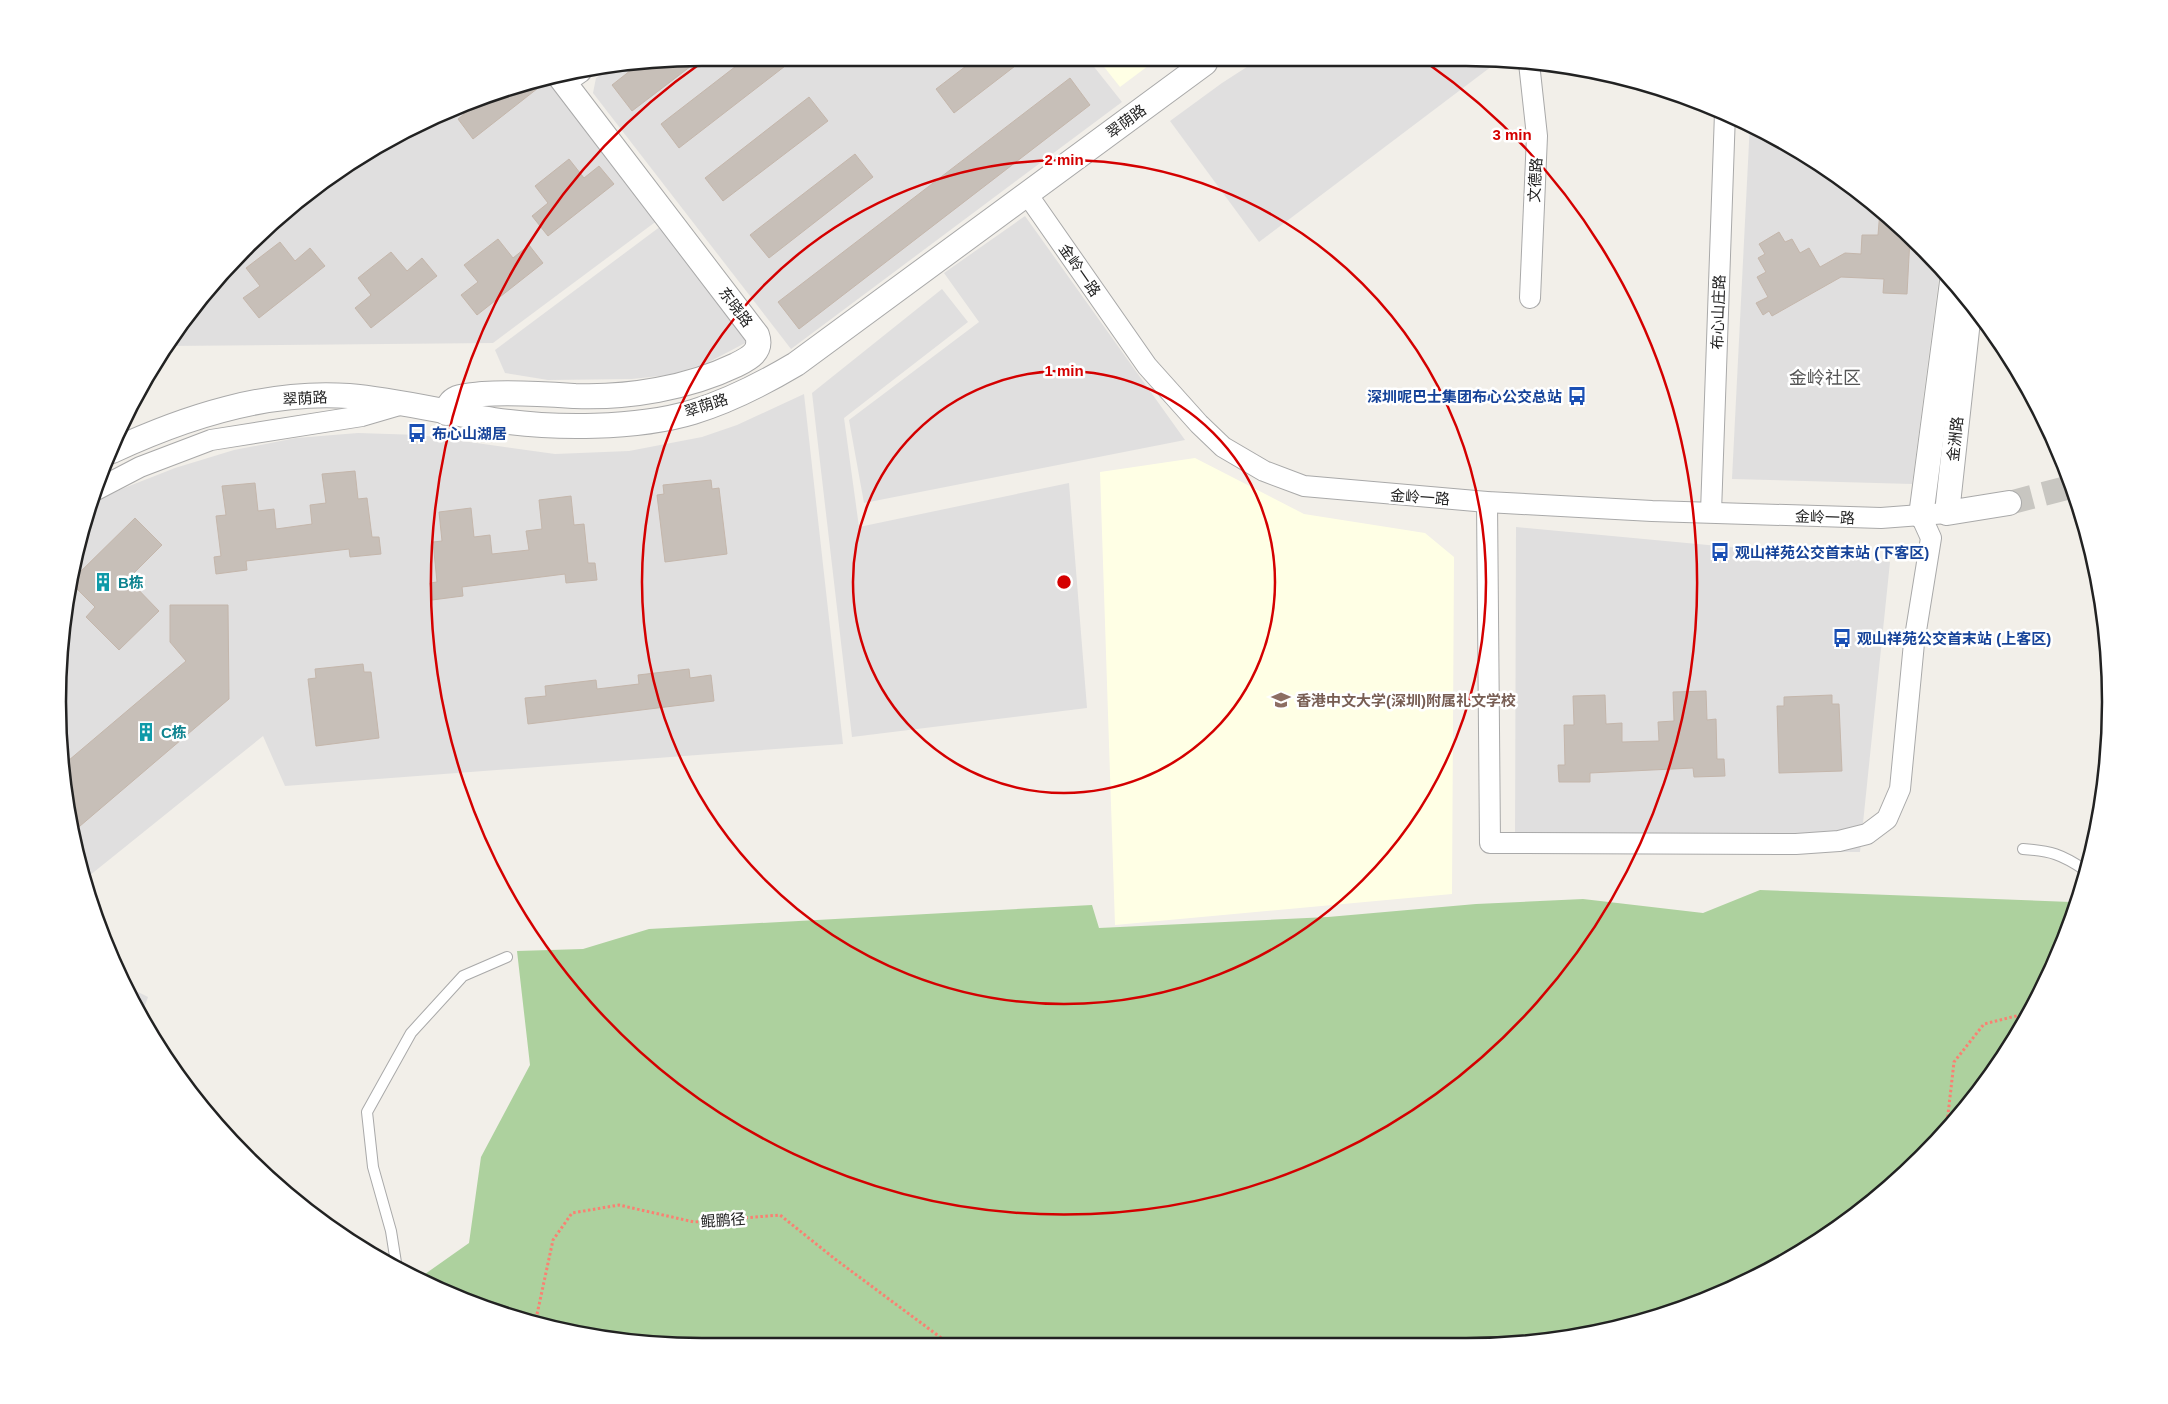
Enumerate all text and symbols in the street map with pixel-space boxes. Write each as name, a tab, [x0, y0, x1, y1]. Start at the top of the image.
street label: 翠荫路	[1103, 101, 1149, 141]
text: 3 min	[1492, 126, 1532, 143]
text: 2 min	[1044, 151, 1084, 168]
street label: 文德路	[1525, 157, 1545, 203]
street label: 金岭一路	[1056, 241, 1104, 299]
street label: 布心山庄路	[1708, 274, 1728, 350]
street label: 东晓路	[716, 284, 756, 330]
text: 1 min	[1044, 362, 1084, 379]
district label: 金岭社区	[1789, 368, 1861, 388]
bus stop icon: 深圳呢巴士集团布心公交总站	[1566, 385, 1588, 407]
street label: 翠荫路	[282, 388, 328, 408]
place label: 深圳呢巴士集团布心公交总站	[1367, 388, 1562, 405]
street label: 翠荫路	[682, 390, 730, 420]
street label: 金洲路	[1944, 416, 1966, 462]
bus stop icon: 布心山湖居	[406, 422, 428, 444]
place label: 布心山湖居	[432, 425, 507, 442]
street label: 金岭一路	[1389, 486, 1451, 508]
street label: 金岭一路	[1795, 507, 1855, 527]
bus stop icon: 观山祥苑公交首末站 (下客区)	[1709, 541, 1731, 563]
place label: 观山祥苑公交首末站 (下客区)	[1735, 544, 1929, 561]
building icon: B栋	[92, 571, 114, 593]
centre of rings	[1055, 573, 1073, 591]
place label: B栋	[118, 574, 144, 591]
bus stop icon: 观山祥苑公交首末站 (上客区)	[1831, 627, 1853, 649]
place label: 观山祥苑公交首末站 (上客区)	[1857, 630, 2051, 647]
school or university icon: 香港中文大学(深圳)附属礼文学校	[1270, 689, 1292, 711]
place label: 香港中文大学(深圳)附属礼文学校	[1296, 692, 1516, 709]
building icon: C栋	[135, 721, 157, 743]
place label: C栋	[161, 724, 187, 741]
street label: 鲲鹏径	[700, 1210, 746, 1230]

